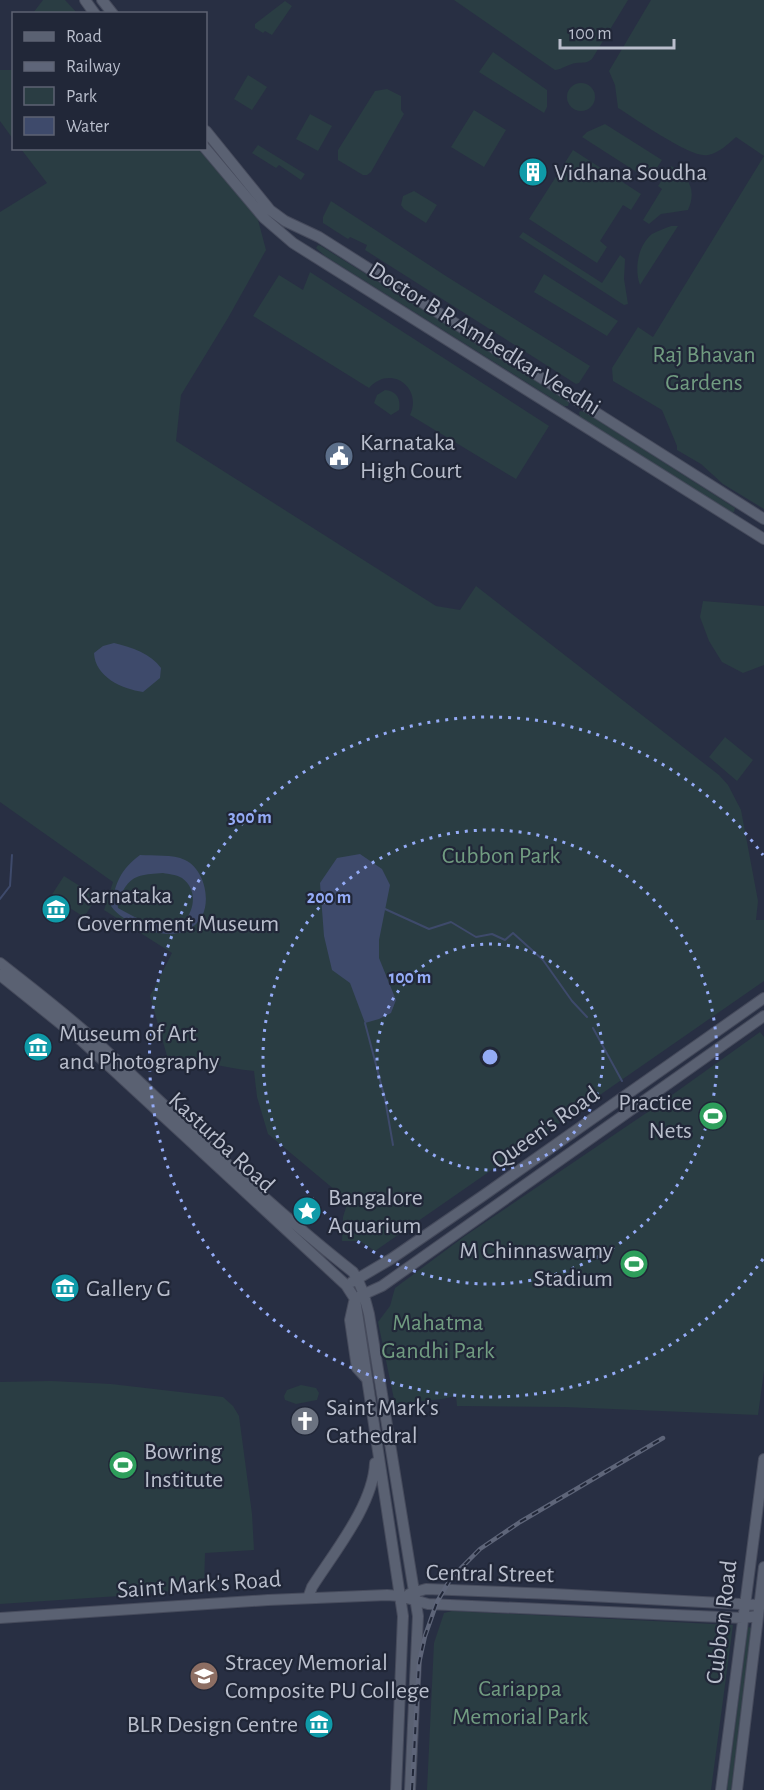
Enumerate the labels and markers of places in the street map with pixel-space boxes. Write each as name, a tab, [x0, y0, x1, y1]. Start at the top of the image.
building icon: Vidhana Soudha	[517, 156, 549, 188]
place label: Vidhana Soudha	[554, 161, 707, 185]
place label: Karnataka High Court	[360, 431, 462, 483]
public building icon: Karnataka High Court	[323, 440, 355, 472]
place label: Karnataka Government Museum	[77, 884, 279, 936]
museum icon: Karnataka Government Museum	[40, 893, 72, 925]
place label: Museum of Art and Photography	[59, 1022, 219, 1074]
museum icon: Museum of Art and Photography	[22, 1031, 54, 1063]
centre of rings	[480, 1047, 500, 1067]
place label: Practice Nets	[618, 1091, 692, 1143]
sports icon: Practice Nets	[697, 1100, 729, 1132]
place label: Bangalore Aquarium	[328, 1186, 423, 1238]
place icon: Bangalore Aquarium	[291, 1195, 323, 1227]
place label: M Chinnaswamy Stadium	[459, 1239, 613, 1291]
sports icon: M Chinnaswamy Stadium	[618, 1248, 650, 1280]
museum icon: Gallery G	[49, 1272, 81, 1304]
place label: Gallery G	[86, 1277, 171, 1301]
place label: Saint Mark's Cathedral	[326, 1396, 439, 1448]
church icon: Saint Mark's Cathedral	[289, 1405, 321, 1437]
place label: Bowring Institute	[144, 1440, 223, 1492]
sports icon: Bowring Institute	[107, 1449, 139, 1481]
place label: Stracey Memorial Composite PU College	[225, 1651, 429, 1703]
school or university icon: Stracey Memorial Composite PU College	[188, 1660, 220, 1692]
museum icon: BLR Design Centre	[303, 1708, 335, 1740]
place label: BLR Design Centre	[127, 1713, 298, 1737]

